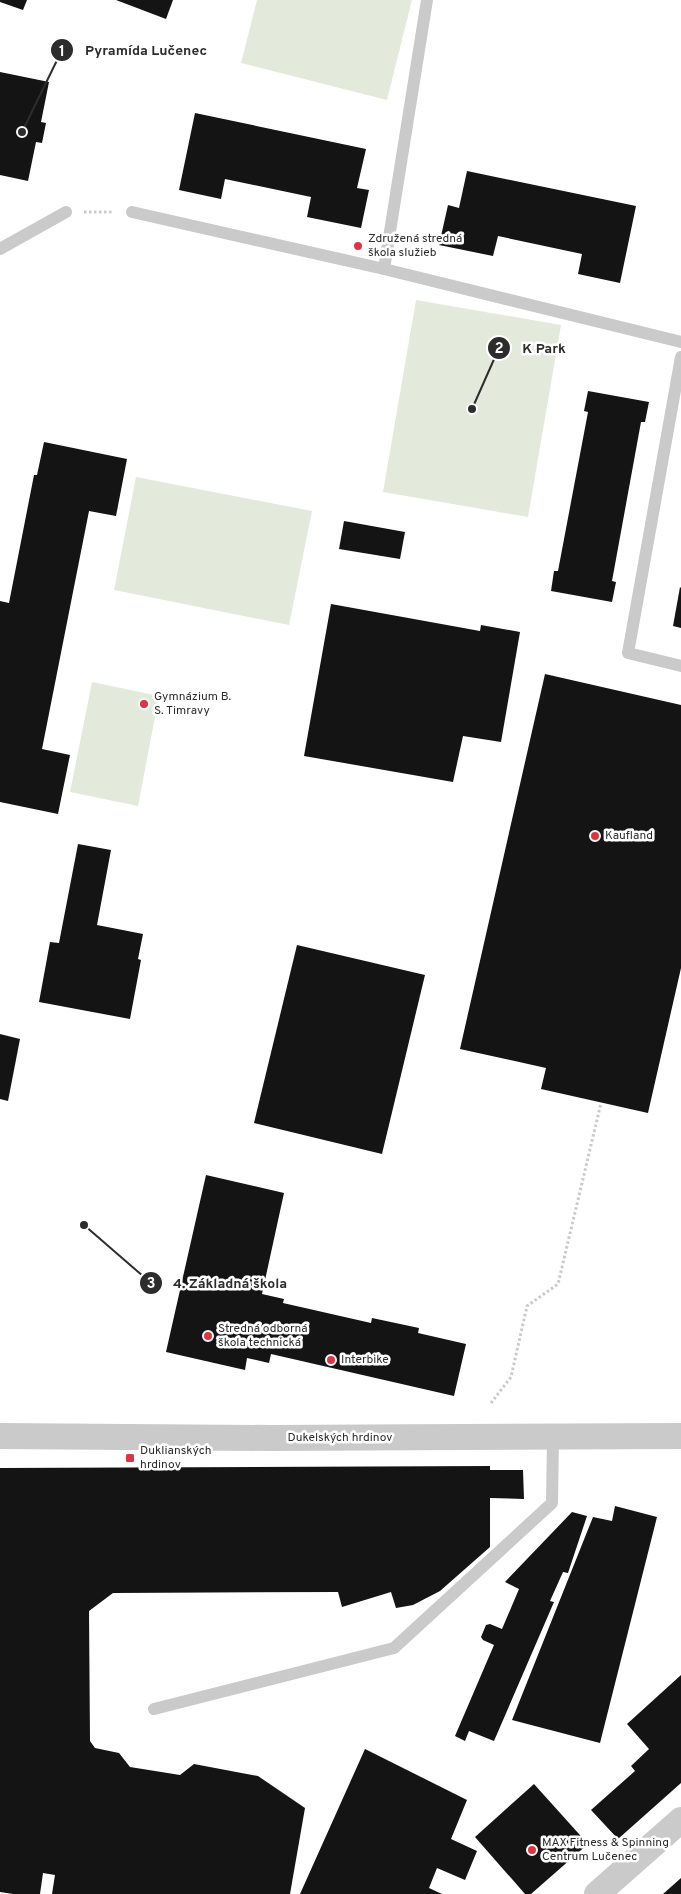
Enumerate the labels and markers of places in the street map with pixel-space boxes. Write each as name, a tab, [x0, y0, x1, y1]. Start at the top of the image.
callout: Pyramída Lučenec	[50, 36, 217, 65]
place label: Združená stredná škola služieb	[368, 231, 462, 261]
marker: Združená stredná škola služieb	[352, 240, 364, 252]
callout: K Park	[487, 333, 575, 362]
place label: Gymnázium B. S. Timravy	[154, 689, 232, 719]
marker: Gymnázium B. S. Timravy	[138, 698, 150, 710]
place label: Kaufland	[605, 828, 653, 844]
marker: Kaufland	[589, 830, 601, 842]
callout: 4. Základná škola	[138, 1268, 297, 1297]
place label: Stredná odborná škola technická	[218, 1321, 308, 1351]
marker: Stredná odborná škola technická	[202, 1330, 214, 1342]
place label: Interbike	[341, 1352, 389, 1368]
marker: Interbike	[325, 1354, 337, 1366]
place label: Duklianských hrdinov	[140, 1443, 211, 1473]
marker: Duklianských hrdinov	[124, 1452, 136, 1464]
place label: MAX Fitness & Spinning Centrum Lučenec	[542, 1835, 669, 1865]
marker: MAX Fitness & Spinning Centrum Lučenec	[526, 1844, 538, 1856]

